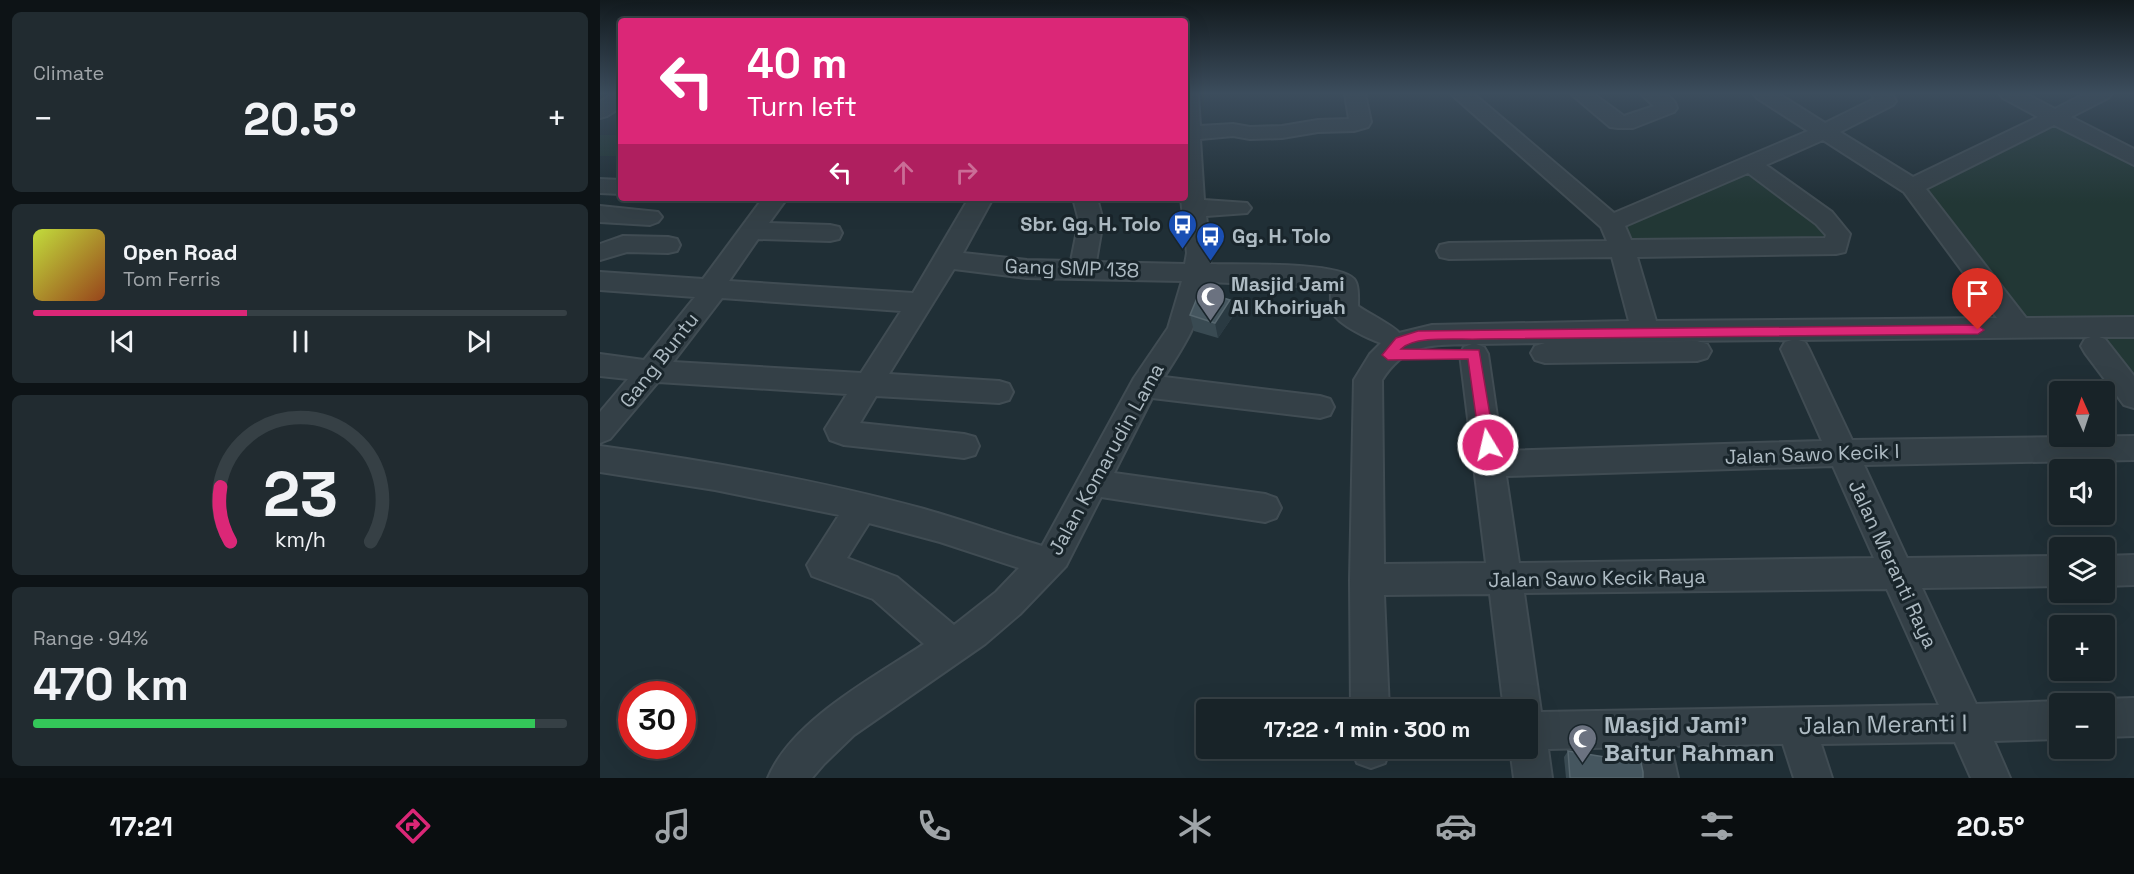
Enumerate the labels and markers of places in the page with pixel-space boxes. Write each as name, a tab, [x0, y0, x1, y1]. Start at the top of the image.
bus stop icon: Sbr. Gg. H. Tolo	[1166, 208, 1198, 250]
place label: Sbr. Gg. H. Tolo	[1020, 211, 1161, 237]
bus stop icon: Gg. H. Tolo	[1195, 220, 1227, 262]
place label: Gg. H. Tolo	[1232, 223, 1331, 249]
pin	[1952, 268, 2003, 330]
place label: Masjid Jami Al Khoiriyah	[1231, 271, 1346, 320]
mosque icon: Masjid Jami Al Khoiriyah	[1194, 280, 1226, 322]
place label: Masjid Jami' Baitur Rahman	[1604, 709, 1775, 768]
mosque icon: Masjid Jami' Baitur Rahman	[1567, 722, 1599, 764]

